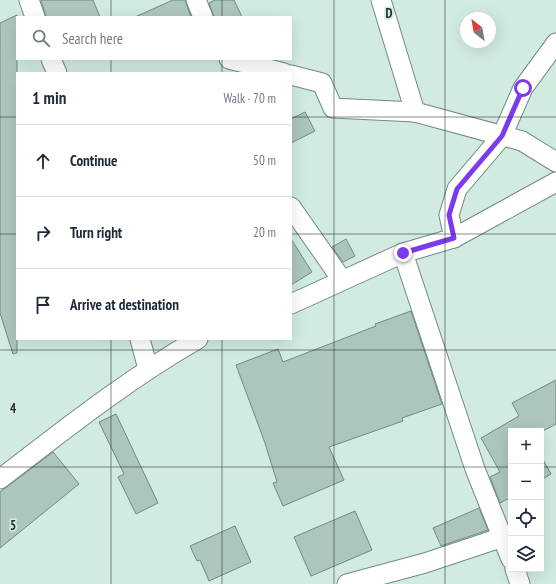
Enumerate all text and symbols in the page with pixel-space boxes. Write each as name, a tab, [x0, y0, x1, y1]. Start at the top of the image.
text: D	[386, 5, 393, 22]
north arrow	[460, 12, 496, 48]
search box	[16, 16, 292, 60]
icon: search	[30, 27, 52, 49]
text: Search here	[62, 29, 123, 48]
route start	[514, 79, 532, 97]
text: 1 min	[32, 87, 66, 109]
text: Walk · 70 m	[224, 90, 276, 107]
icon: ahead	[32, 150, 54, 172]
text: Continue	[70, 151, 117, 170]
text: 50 m	[253, 152, 276, 169]
icon: right	[32, 222, 54, 244]
text: Turn right	[70, 223, 122, 242]
text: 20 m	[253, 224, 276, 241]
route end	[394, 244, 412, 262]
icon: arrive	[32, 294, 54, 316]
text: Arrive at destination	[70, 295, 179, 314]
text: 4	[10, 400, 17, 417]
map controls	[508, 428, 544, 572]
button: +	[508, 428, 544, 464]
button: −	[508, 464, 544, 500]
button: locate	[508, 500, 544, 536]
text: 5	[10, 517, 16, 534]
button: layers	[508, 536, 544, 572]

